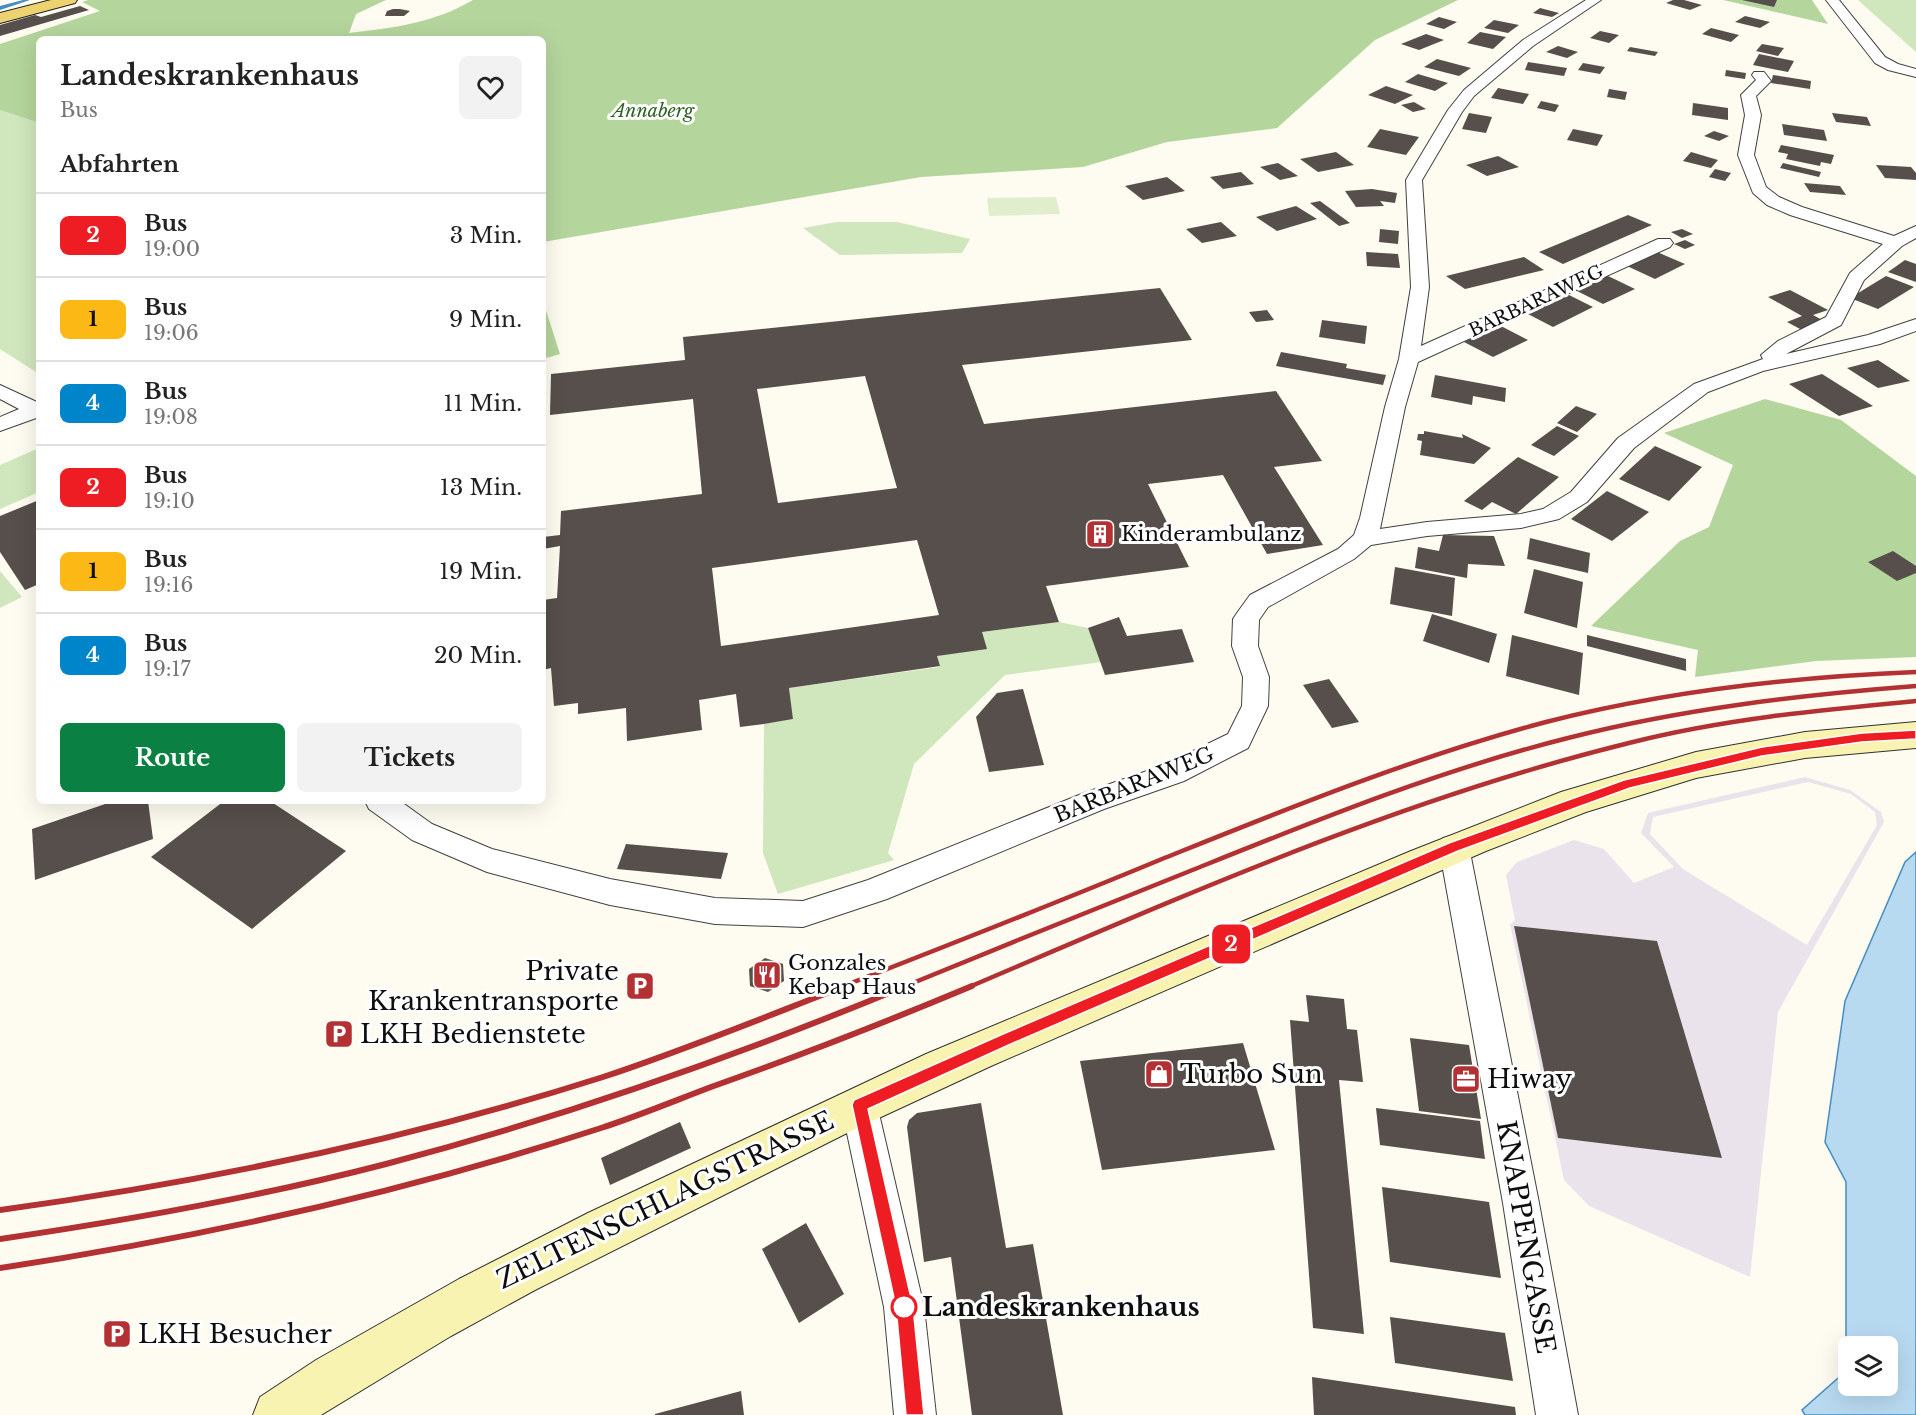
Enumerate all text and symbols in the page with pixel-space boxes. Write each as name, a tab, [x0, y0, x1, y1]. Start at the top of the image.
button: heart	[459, 56, 522, 119]
text: Landeskrankenhaus	[60, 58, 359, 93]
text: Bus	[60, 98, 98, 122]
park label: Annaberg	[610, 100, 695, 122]
text: Abfahrten	[60, 151, 179, 178]
text: Bus	[144, 210, 187, 237]
text: 2	[86, 222, 100, 248]
text: 3 Min.	[450, 222, 522, 249]
text: 19:00	[144, 237, 200, 261]
street label: BARBARAWEG	[1465, 260, 1607, 342]
text: Bus	[144, 294, 187, 321]
text: 1	[88, 306, 98, 332]
text: 9 Min.	[449, 306, 522, 333]
text: 19:06	[144, 321, 199, 345]
text: Bus	[144, 378, 187, 405]
text: 4	[86, 390, 100, 416]
text: 11 Min.	[444, 390, 522, 417]
text: 19:08	[144, 405, 198, 429]
text: Bus	[144, 462, 187, 489]
text: 2	[86, 474, 100, 500]
text: 13 Min.	[440, 474, 522, 501]
text: 19:10	[144, 489, 195, 513]
building icon: Kinderambulanz	[1084, 518, 1116, 550]
place label: Kinderambulanz	[1121, 521, 1302, 547]
text: Bus	[144, 546, 187, 573]
text: 1	[88, 558, 98, 584]
text: 19 Min.	[439, 558, 522, 585]
text: 19:16	[144, 573, 193, 597]
text: Bus	[144, 630, 187, 657]
text: 4	[86, 642, 100, 668]
text: 20 Min.	[434, 642, 522, 669]
text: 19:17	[144, 657, 190, 681]
button: Route	[60, 723, 285, 792]
button: Tickets	[297, 723, 522, 792]
street label: BARBARAWEG	[1050, 741, 1218, 829]
line badge: 2	[1212, 924, 1250, 964]
text: 2	[1224, 931, 1238, 957]
place label: Gonzales Kebap Haus	[788, 950, 916, 1000]
place label: Private Krankentransporte	[368, 955, 619, 1017]
restaurant icon: Gonzales Kebap Haus	[751, 959, 783, 991]
parking icon: Private Krankentransporte	[624, 970, 656, 1002]
parking icon: LKH Bedienstete	[323, 1018, 355, 1050]
place label: LKH Bedienstete	[360, 1018, 586, 1050]
shop icon: Turbo Sun	[1143, 1058, 1175, 1090]
place label: Turbo Sun	[1180, 1058, 1323, 1090]
office icon: Hiway	[1450, 1063, 1482, 1095]
place label: Hiway	[1487, 1063, 1573, 1095]
street label: ZELTENSCHLAGSTRASSE	[491, 1104, 839, 1296]
street label: KNAPPENGASSE	[1490, 1118, 1562, 1356]
place label: Landeskrankenhaus	[922, 1291, 1200, 1323]
marker: Landeskrankenhaus	[891, 1294, 917, 1320]
parking icon: LKH Besucher	[101, 1318, 133, 1350]
place label: LKH Besucher	[138, 1318, 332, 1350]
map controls	[1838, 1336, 1898, 1396]
button: layers	[1838, 1336, 1898, 1396]

